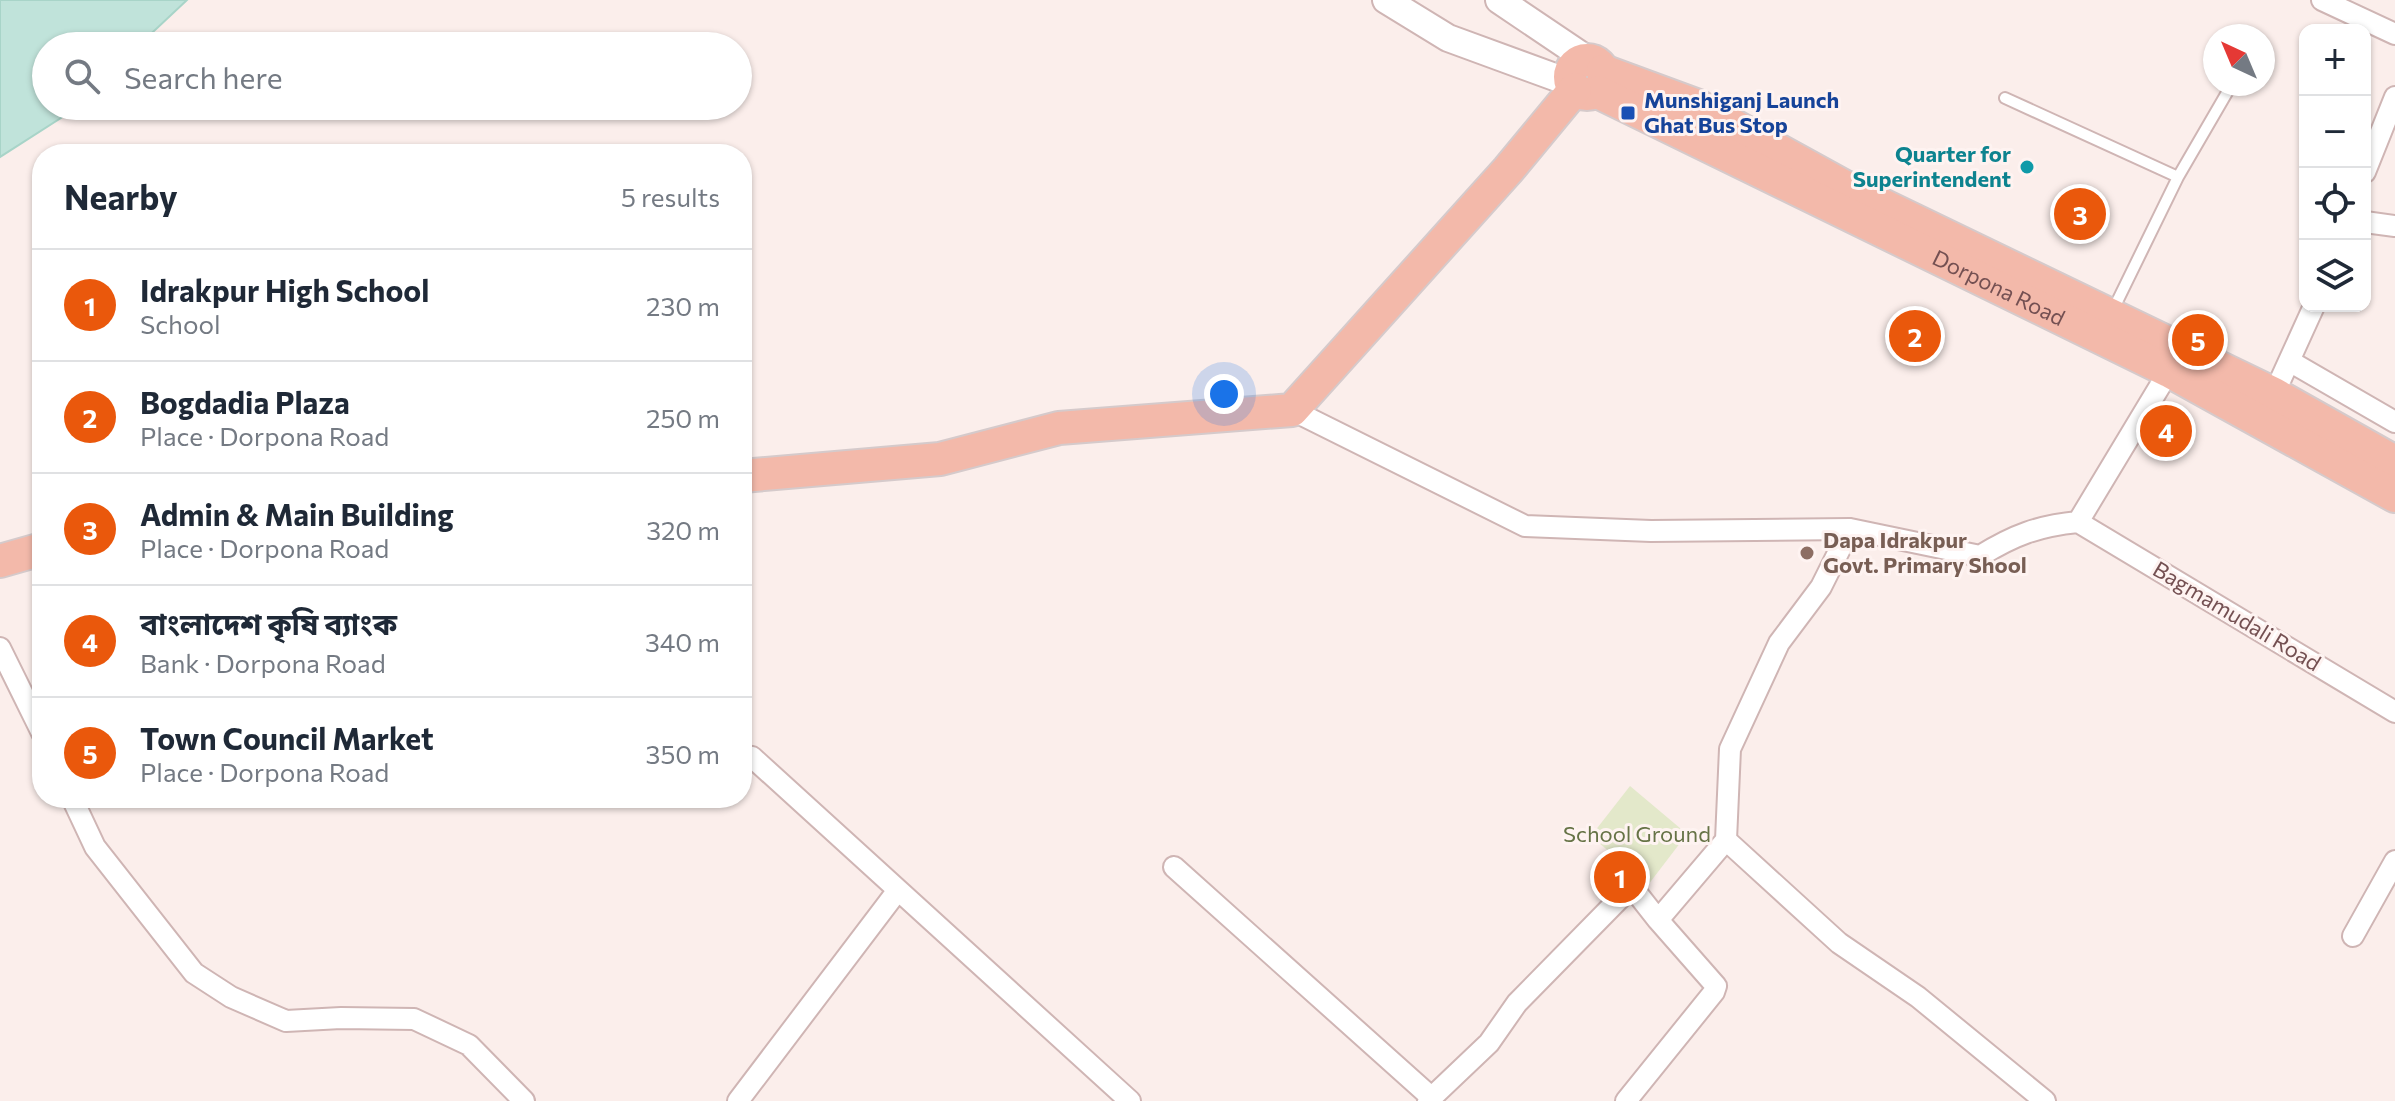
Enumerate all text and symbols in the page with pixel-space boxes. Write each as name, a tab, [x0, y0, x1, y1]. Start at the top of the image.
north arrow	[2203, 24, 2275, 96]
map controls	[2299, 24, 2371, 312]
button: +	[2299, 24, 2371, 96]
search box	[32, 32, 752, 120]
icon: search	[60, 54, 104, 98]
text: Search here	[124, 58, 283, 95]
place label: Munshiganj Launch Ghat Bus Stop	[1644, 86, 1839, 138]
button: −	[2299, 96, 2371, 168]
marker: Munshiganj Launch Ghat Bus Stop	[1619, 104, 1637, 122]
place label: Quarter for Superintendent	[1853, 140, 2011, 192]
marker: Quarter for Superintendent	[2018, 158, 2036, 176]
button: locate	[2299, 168, 2371, 240]
text: Nearby	[64, 175, 178, 217]
text: 5 results	[621, 181, 720, 212]
pin: 3	[2054, 184, 2106, 244]
button: layers	[2299, 240, 2371, 312]
street label: Dorpona Road	[1928, 244, 2070, 331]
text: Idrakpur High School	[140, 271, 429, 308]
text: 1	[84, 290, 96, 321]
text: 230 m	[646, 290, 720, 321]
pin: 2	[1889, 306, 1941, 366]
text: School	[140, 308, 221, 339]
pin: 5	[2172, 310, 2224, 370]
your location	[1204, 374, 1244, 414]
text: Bogdadia Plaza	[140, 383, 350, 420]
pin: 4	[2140, 401, 2192, 461]
text: 2	[83, 402, 97, 433]
text: 250 m	[646, 402, 720, 433]
text: Place · Dorpona Road	[140, 420, 389, 451]
text: Admin & Main Building	[140, 495, 454, 532]
text: 3	[82, 514, 98, 545]
text: 320 m	[646, 514, 720, 545]
place label: Dapa Idrakpur Govt. Primary Shool	[1823, 526, 2027, 578]
text: Place · Dorpona Road	[140, 532, 389, 563]
marker: Dapa Idrakpur Govt. Primary Shool	[1798, 544, 1816, 562]
street label: Bagmamudali Road	[2149, 555, 2326, 676]
text: বাংলাদেশ কৃষি ব্যাংক	[140, 604, 397, 641]
text: 4	[82, 626, 98, 657]
text: 340 m	[645, 626, 720, 657]
text: Bank · Dorpona Road	[140, 647, 386, 678]
text: Town Council Market	[140, 719, 434, 756]
text: 5	[82, 738, 98, 769]
text: 350 m	[646, 738, 720, 769]
text: Place · Dorpona Road	[140, 756, 389, 787]
park label: School Ground	[1563, 820, 1711, 847]
pin: 1	[1594, 847, 1646, 907]

